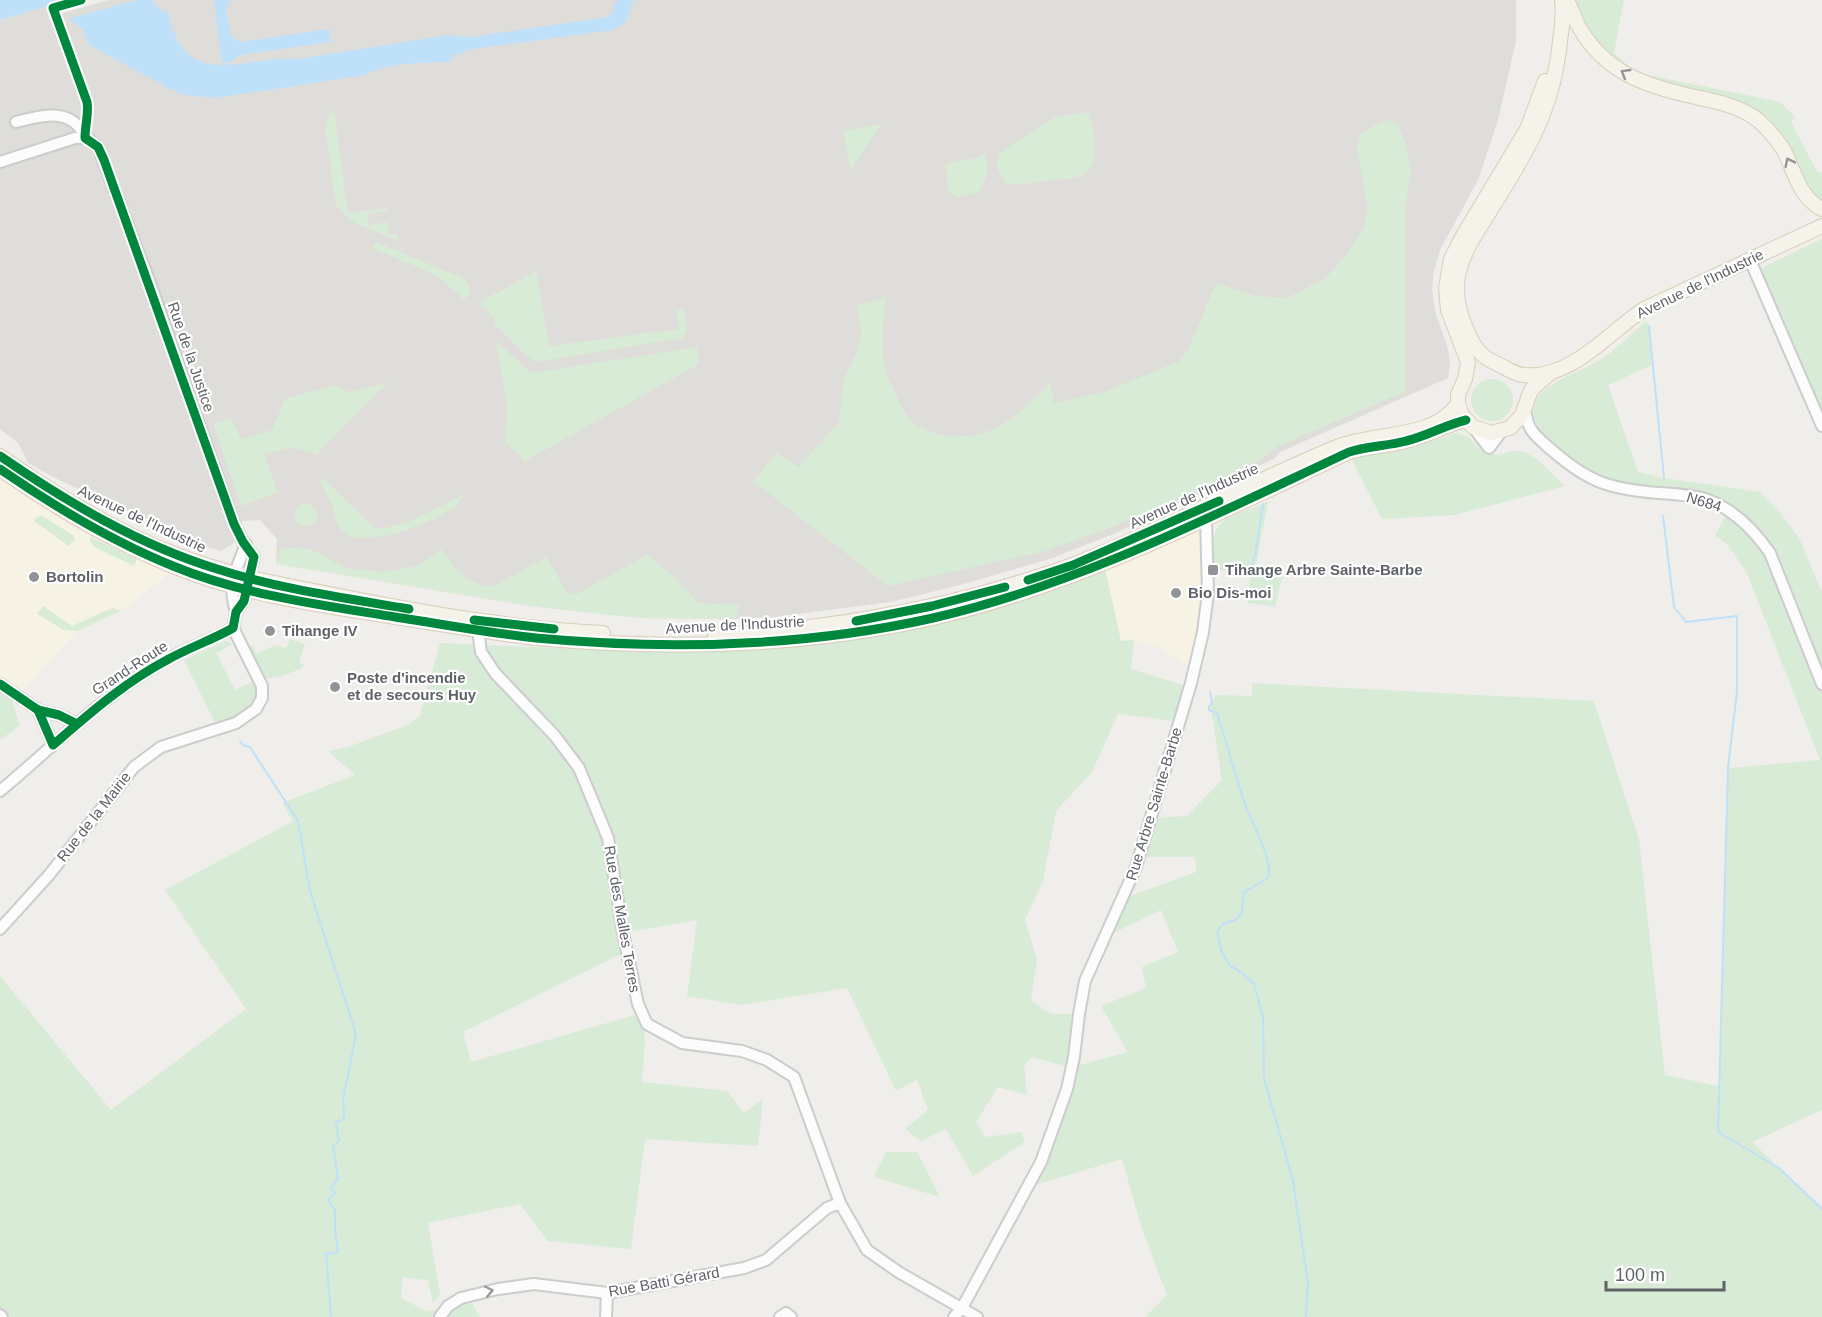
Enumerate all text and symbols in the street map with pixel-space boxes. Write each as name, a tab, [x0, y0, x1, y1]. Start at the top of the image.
one-way arrow	[1621, 69, 1631, 81]
one-way arrow	[1785, 158, 1796, 169]
street label: Avenue de l'Industrie	[1633, 245, 1766, 322]
street label: Rue de la Justice	[165, 300, 218, 414]
street label: Avenue de l'Industrie	[1127, 459, 1261, 532]
street label: Avenue de l'Industrie	[75, 481, 209, 556]
street label: N684	[1685, 488, 1724, 515]
place label: Tihange Arbre Sainte-Barbe	[1225, 561, 1423, 578]
marker: Tihange Arbre Sainte-Barbe	[1206, 563, 1220, 577]
place label: Bortolin	[46, 568, 104, 585]
marker: Bortolin	[27, 570, 41, 584]
place label: Bio Dis-moi	[1188, 584, 1271, 601]
marker: Bio Dis-moi	[1169, 586, 1183, 600]
street label: Avenue de l'Industrie	[665, 612, 805, 637]
place label: Tihange IV	[282, 622, 358, 639]
marker: Tihange IV	[263, 624, 277, 638]
street label: Grand-Route	[89, 637, 171, 698]
place label: Poste d'incendie et de secours Huy	[347, 669, 477, 703]
marker: Poste d'incendie et de secours Huy	[328, 680, 342, 694]
street label: Rue Arbre Sainte-Barbe	[1122, 725, 1185, 882]
street label: Rue de la Mairie	[53, 768, 134, 865]
street label: Rue des Malles Terres	[601, 844, 644, 994]
scale bar	[1606, 1254, 1724, 1292]
street label: Rue Batti Gérard	[607, 1263, 721, 1300]
text: 100 m	[1615, 1265, 1665, 1285]
one-way arrow	[484, 1285, 494, 1298]

